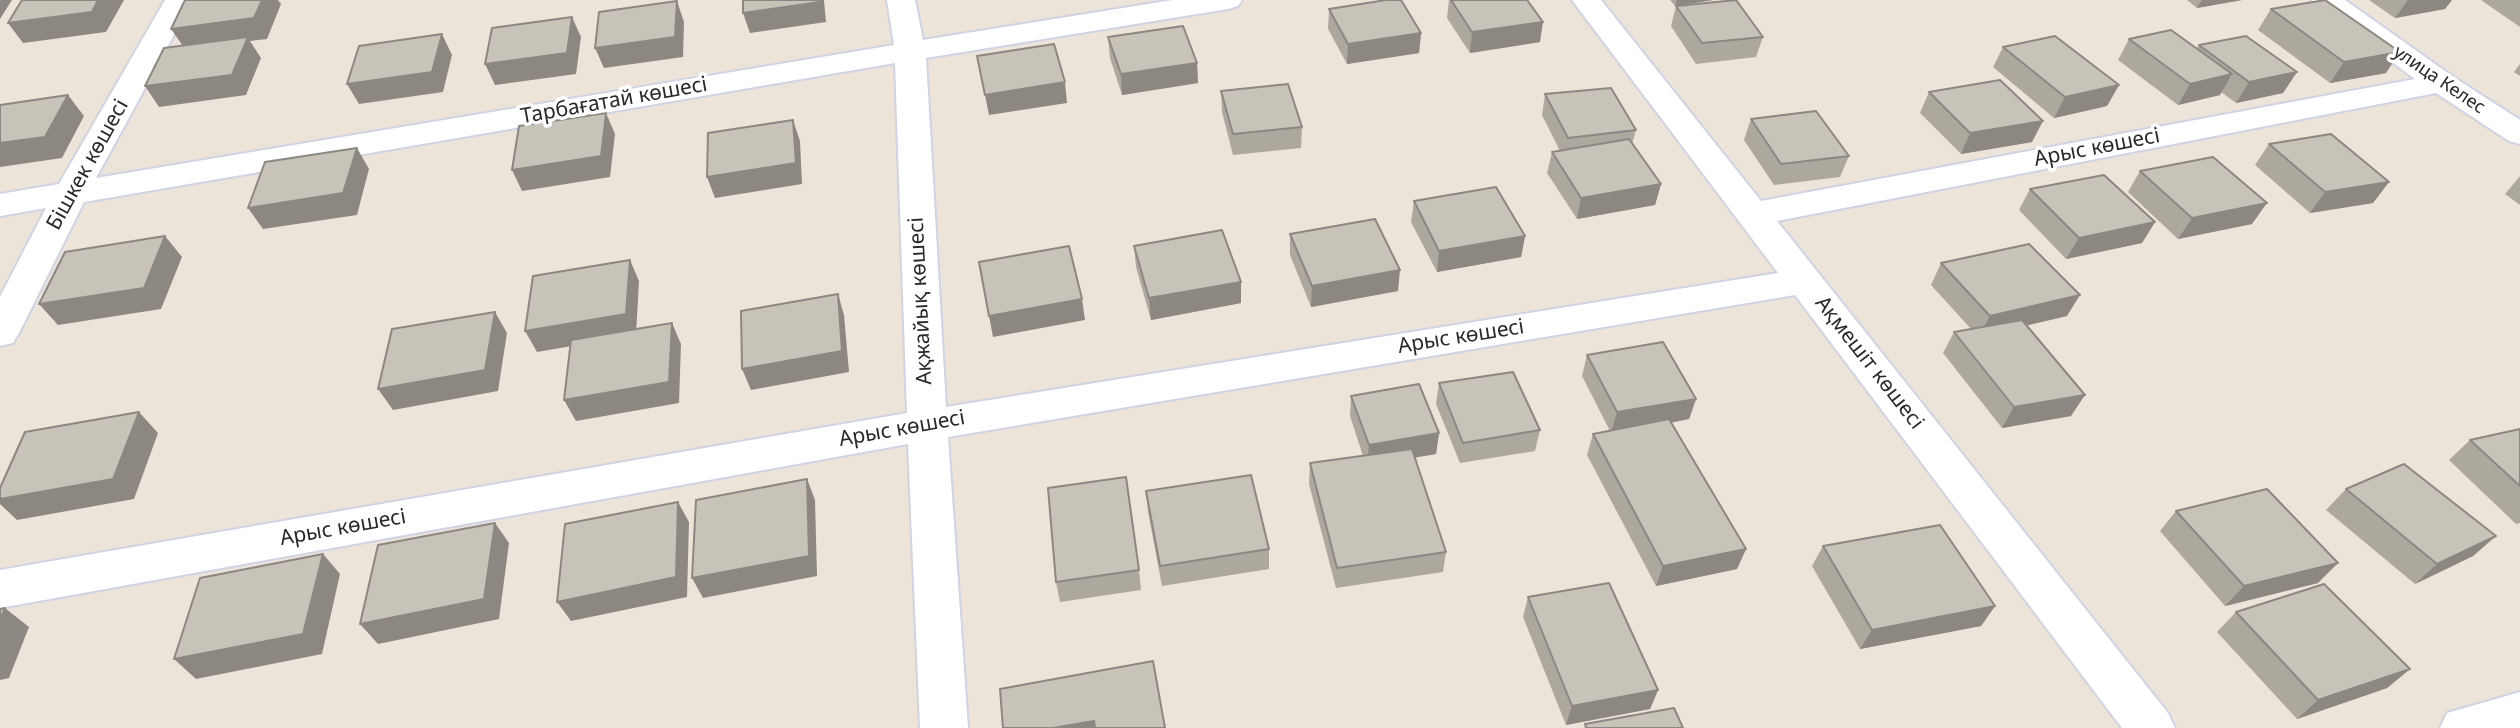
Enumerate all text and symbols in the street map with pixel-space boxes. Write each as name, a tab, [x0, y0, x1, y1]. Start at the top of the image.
street label: улица Келеc	[2389, 42, 2489, 118]
street label: Тарбағатай көшесі	[519, 72, 709, 130]
street label: Бішкек көшесі	[42, 95, 134, 235]
street label: Арыс көшесі	[2032, 123, 2162, 173]
street label: Ақжайық көшесі	[904, 216, 938, 386]
street label: Ақмешіт көшесі	[1809, 292, 1929, 434]
street label: Арыс көшесі	[1396, 315, 1526, 359]
street label: Арыс көшесі	[837, 406, 967, 452]
street label: Арыс көшесі	[278, 505, 408, 551]

